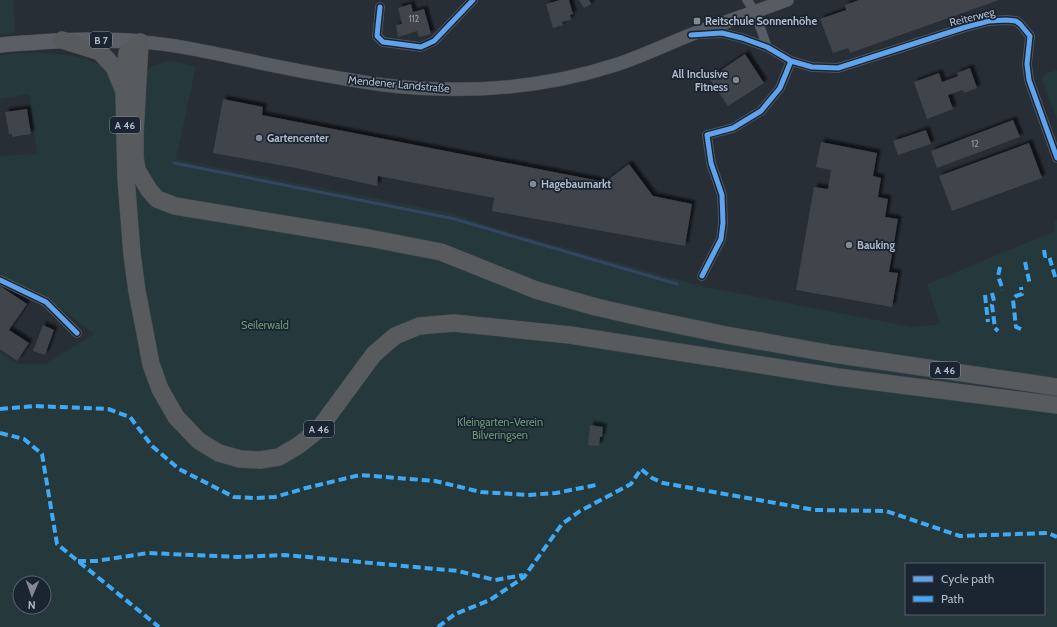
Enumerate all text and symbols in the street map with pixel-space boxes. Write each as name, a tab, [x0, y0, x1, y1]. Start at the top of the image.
street label: Reiterweg	[948, 4, 997, 29]
house number: 112	[409, 13, 420, 24]
place label: Reitschule Sonnenhöhe	[705, 14, 817, 28]
marker: Reitschule Sonnenhöhe	[692, 16, 702, 26]
road number: B 7	[90, 32, 112, 48]
place label: All Inclusive Fitness	[672, 67, 728, 94]
street label: Mendener Landstraße	[348, 73, 451, 95]
marker: All Inclusive Fitness	[731, 75, 741, 85]
road number: A 46	[110, 117, 140, 133]
place label: Gartencenter	[267, 131, 329, 145]
marker: Gartencenter	[254, 133, 264, 143]
house number: 12	[971, 138, 979, 149]
place label: Hagebaumarkt	[541, 177, 611, 191]
marker: Hagebaumarkt	[528, 179, 538, 189]
place label: Bauking	[857, 238, 895, 252]
marker: Bauking	[844, 240, 854, 250]
park label: Seilerwald	[241, 318, 289, 332]
road number: A 46	[930, 362, 960, 378]
park label: Kleingarten-Verein Bilveringsen	[457, 415, 543, 442]
road number: A 46	[304, 421, 334, 437]
legend	[905, 563, 1045, 615]
text: Cycle path	[941, 571, 994, 586]
north arrow	[12, 575, 52, 615]
text: Path	[941, 591, 964, 606]
text: N	[28, 598, 36, 612]

